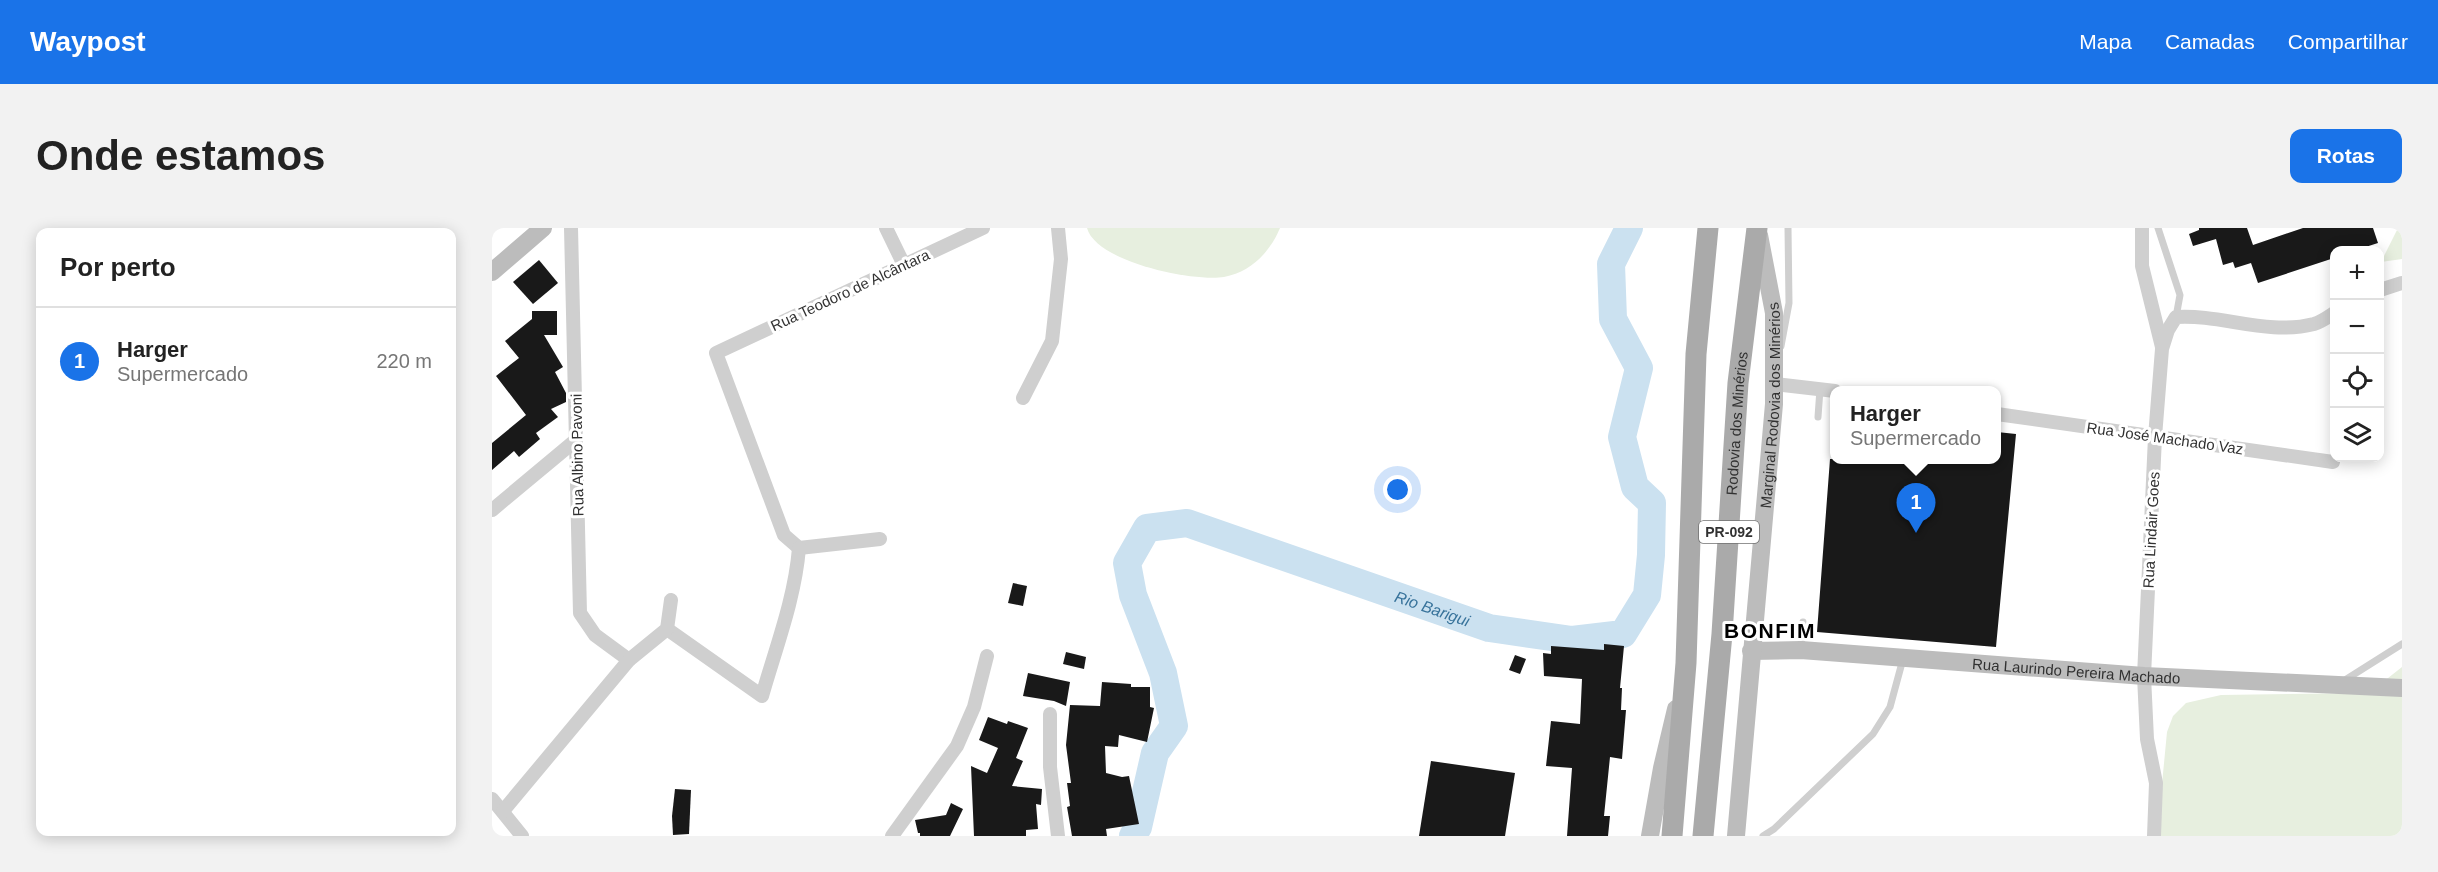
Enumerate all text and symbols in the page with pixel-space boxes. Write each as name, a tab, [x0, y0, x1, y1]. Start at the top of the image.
text: Waypost	[30, 26, 146, 57]
text: Mapa	[2079, 30, 2132, 53]
text: Camadas	[2165, 30, 2255, 53]
text: Compartilhar	[2288, 30, 2408, 53]
button: Rotas	[2290, 129, 2402, 183]
text: Onde estamos	[36, 132, 325, 179]
street label: Rua Teodoro de Alcântara	[768, 245, 933, 334]
map controls	[2330, 246, 2384, 462]
button: +	[2330, 246, 2384, 300]
text: Por perto	[60, 252, 176, 282]
button: −	[2330, 300, 2384, 354]
street label: Marginal Rodovia dos Minérios	[1756, 301, 1783, 509]
text: Harger	[117, 337, 188, 362]
text: 1	[74, 350, 85, 372]
text: 220 m	[376, 350, 432, 372]
street label: Rodovia dos Minérios	[1722, 350, 1750, 496]
button: locate	[2330, 354, 2384, 408]
text: Supermercado	[117, 363, 248, 385]
popup	[1830, 386, 2001, 464]
street label: Rua Albino Pavoni	[567, 394, 587, 516]
text: Harger	[1850, 401, 1921, 426]
button: layers	[2330, 408, 2384, 462]
street label: Rua José Machado Vaz	[2086, 419, 2244, 457]
text: Supermercado	[1850, 427, 1981, 449]
street label: Rua Lindair Goes	[2139, 471, 2163, 589]
your location	[1383, 475, 1412, 504]
pin: 1	[1896, 484, 1936, 533]
road number: PR-092	[1699, 521, 1759, 543]
water label: Rio Barigui	[1393, 587, 1473, 629]
district label: BONFIM	[1724, 619, 1816, 642]
street label: Rua Laurindo Pereira Machado	[1972, 655, 2181, 686]

